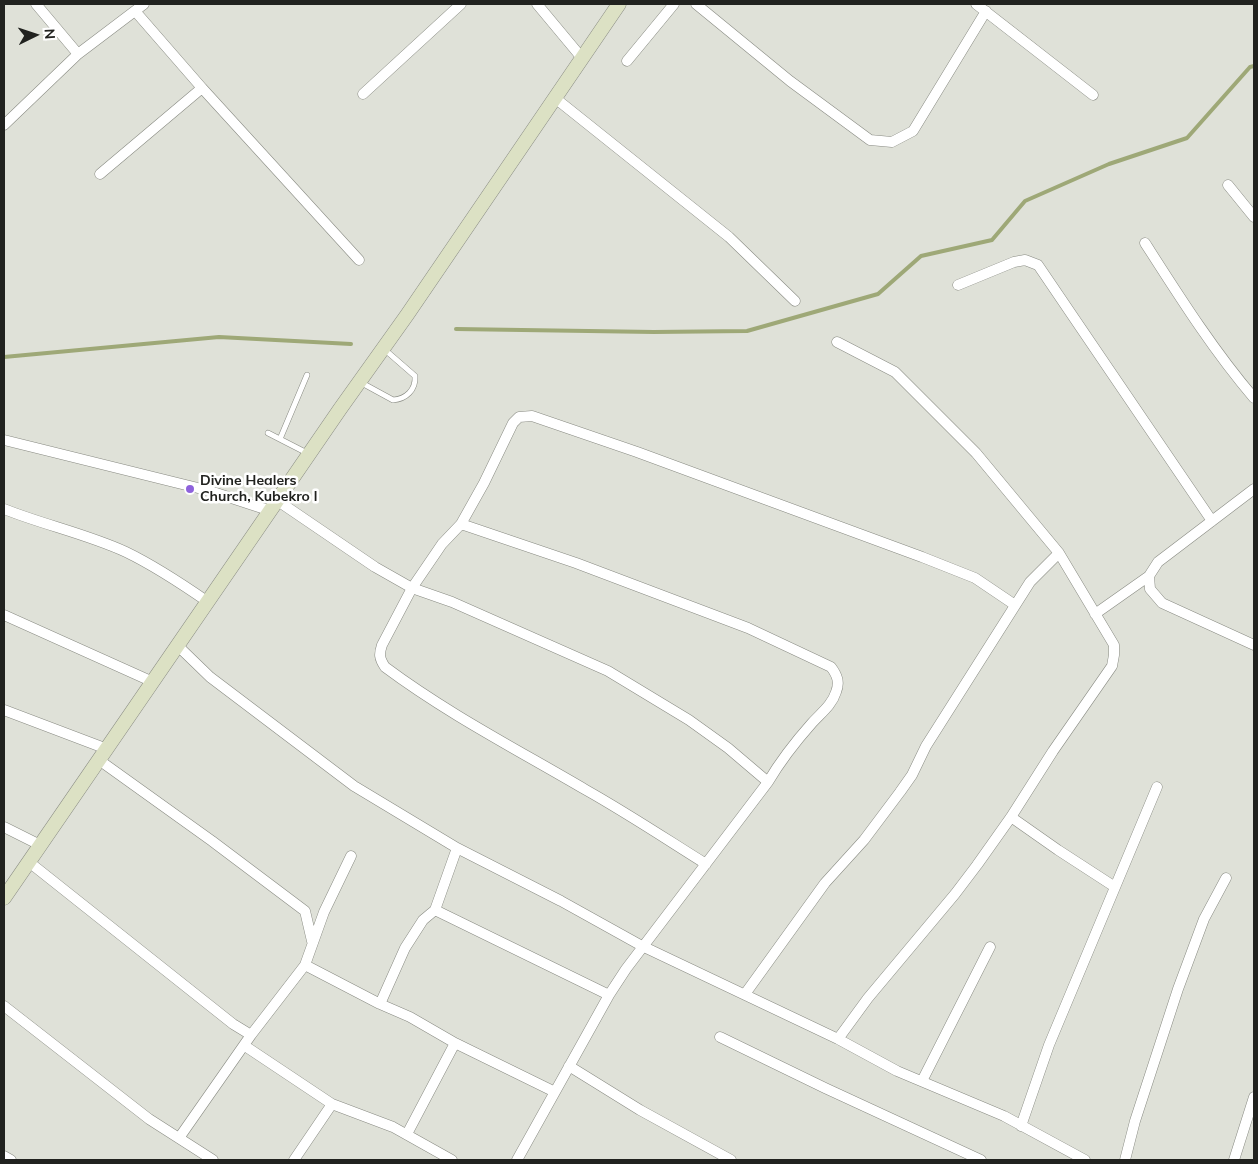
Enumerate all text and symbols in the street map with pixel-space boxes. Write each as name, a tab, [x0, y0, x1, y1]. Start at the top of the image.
north arrow	[10, 10, 60, 60]
text: N	[41, 28, 59, 40]
place label: Divine Healers Church, Kubekro l	[200, 473, 317, 506]
marker: Divine Healers Church, Kubekro l	[184, 483, 196, 495]

